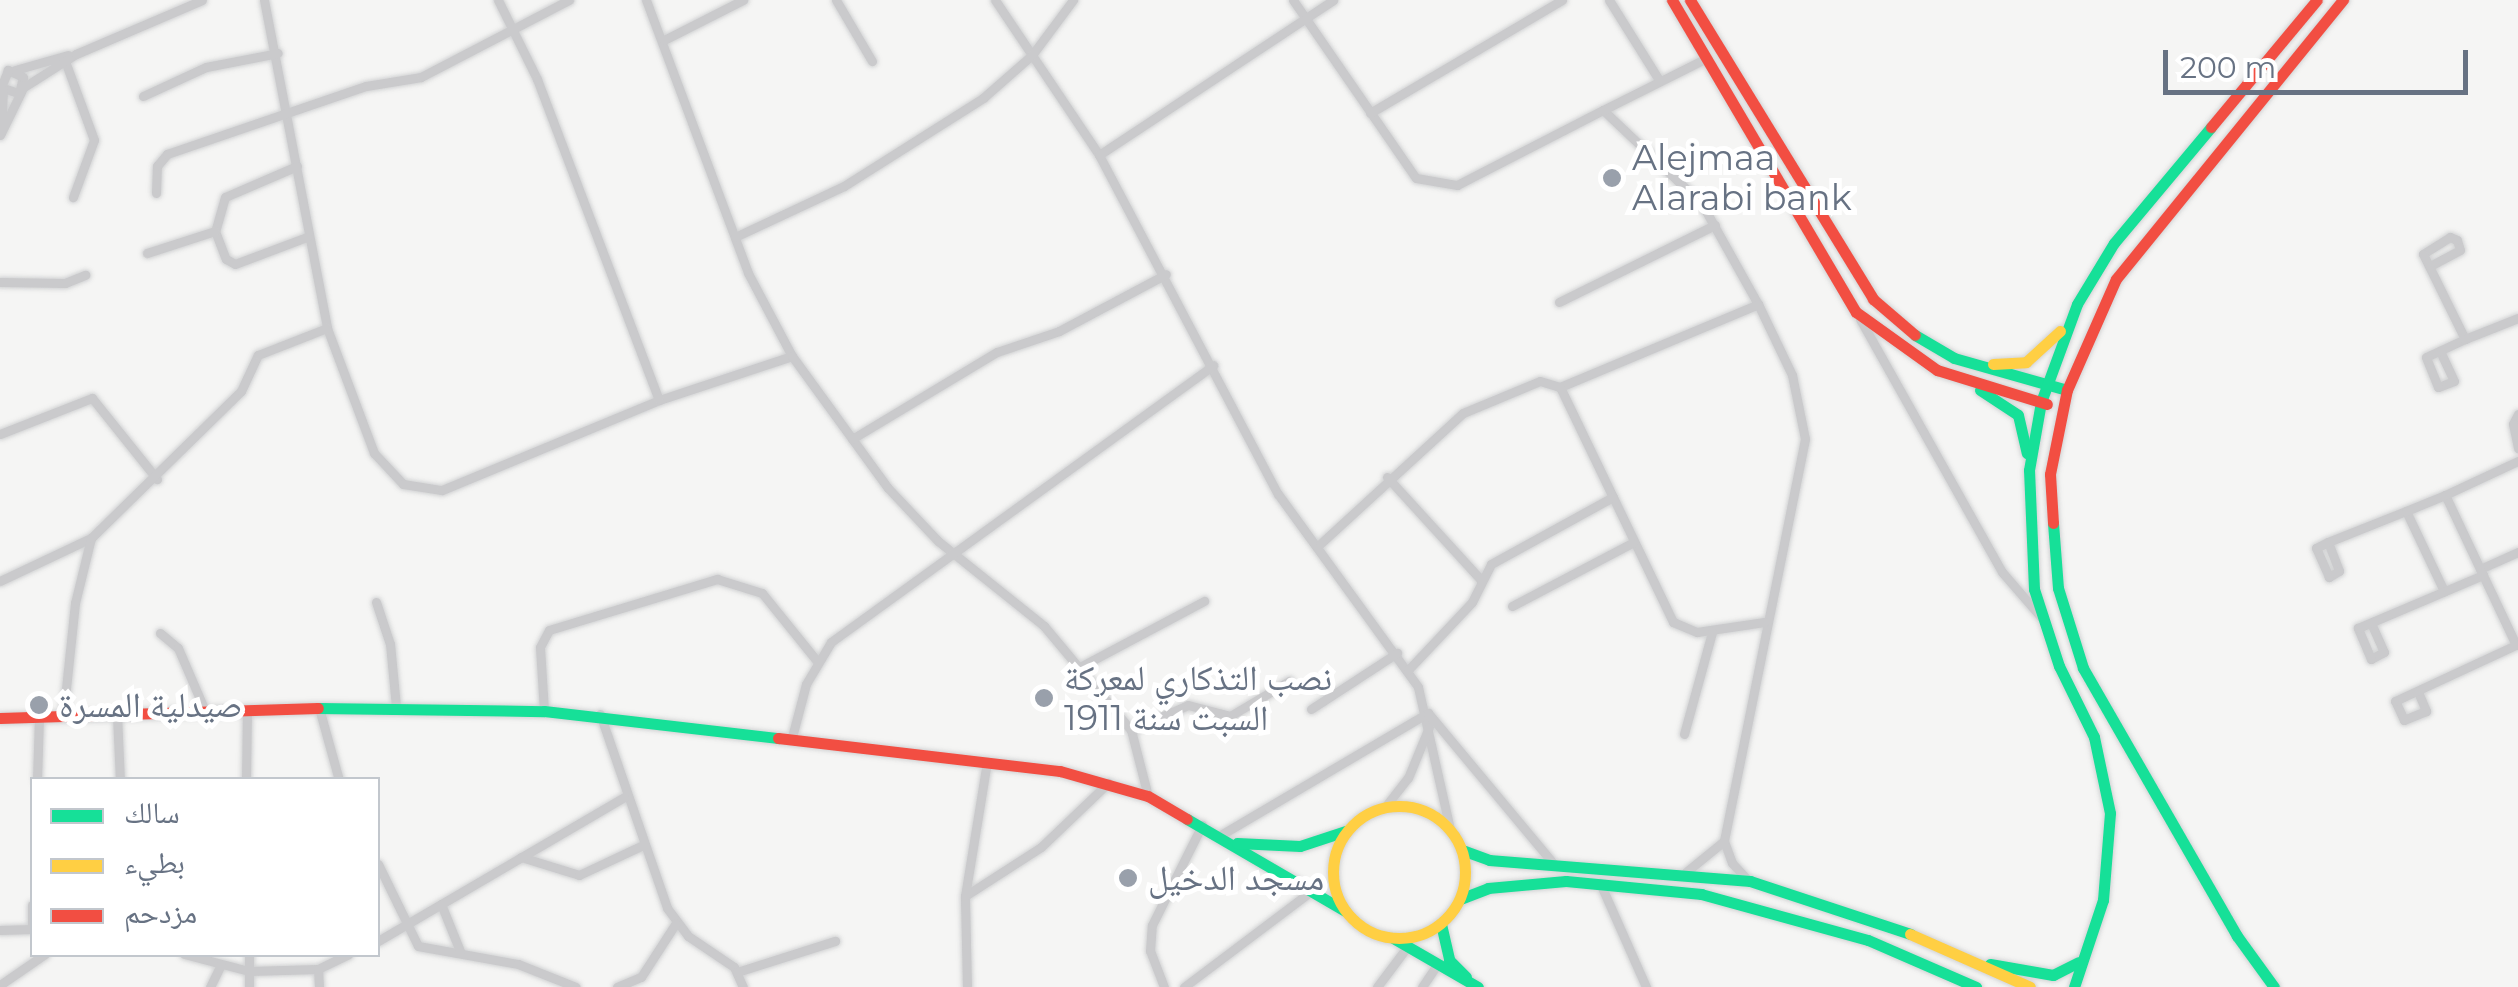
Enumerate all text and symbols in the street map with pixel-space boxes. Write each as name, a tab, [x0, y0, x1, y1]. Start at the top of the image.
scale bar	[2168, 30, 2473, 92]
text: 200 m	[2180, 49, 2276, 86]
place label: Alejmaa Alarabi bank	[1632, 137, 1852, 219]
marker: Alejmaa Alarabi bank	[1601, 167, 1623, 189]
place label: نصب التذكاري لمعركة السبت سنة 1911	[1064, 657, 1332, 739]
place label: صيدلية المسرة	[59, 684, 243, 726]
marker: نصب التذكاري لمعركة السبت سنة 1911	[1033, 687, 1055, 709]
marker: صيدلية المسرة	[28, 694, 50, 716]
legend	[30, 777, 380, 957]
text: سالك	[124, 794, 180, 831]
text: بطيء	[124, 844, 185, 881]
place label: مسجد الدخيل	[1148, 857, 1324, 899]
marker: مسجد الدخيل	[1117, 867, 1139, 889]
text: مزدحم	[124, 894, 197, 931]

